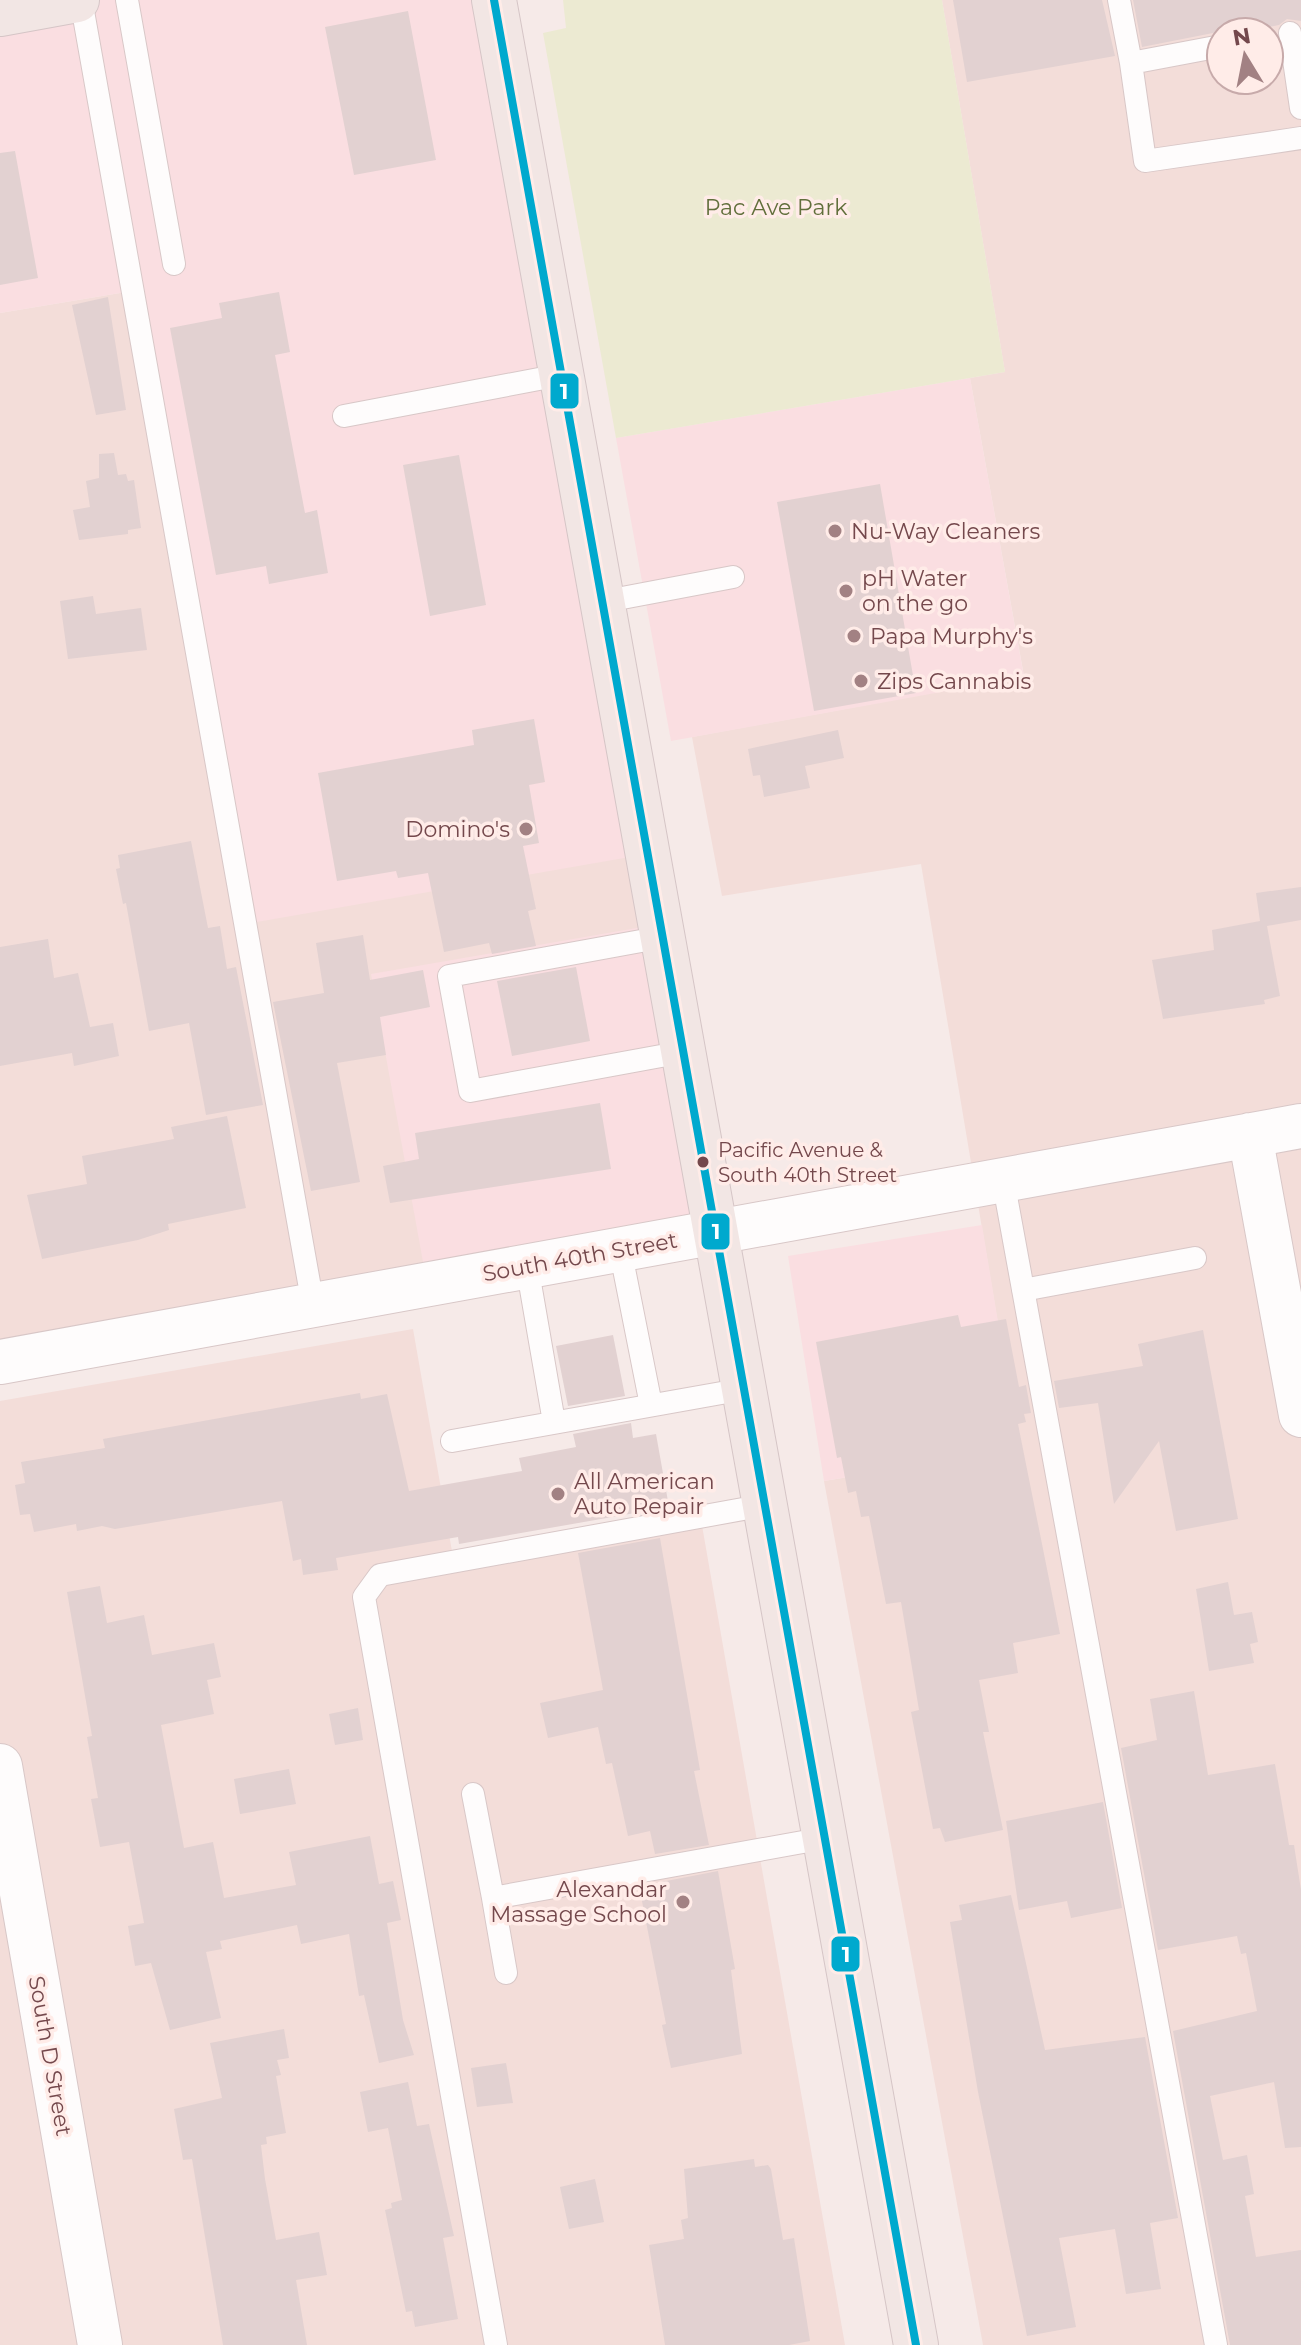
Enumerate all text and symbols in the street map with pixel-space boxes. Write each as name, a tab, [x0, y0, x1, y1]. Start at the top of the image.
north arrow	[1205, 16, 1285, 96]
text: N	[1231, 22, 1253, 52]
park label: Pac Ave Park	[705, 194, 848, 221]
line badge: 1	[549, 372, 580, 410]
text: 1	[560, 378, 568, 405]
place label: Nu-Way Cleaners	[851, 518, 1040, 545]
marker: Nu-Way Cleaners	[826, 522, 844, 540]
place label: pH Water on the go	[862, 565, 968, 617]
marker: pH Water on the go	[837, 582, 855, 600]
place label: Papa Murphy's	[870, 623, 1033, 650]
marker: Papa Murphy's	[845, 627, 863, 645]
place label: Zips Cannabis	[877, 668, 1032, 695]
marker: Zips Cannabis	[852, 672, 870, 690]
place label: Domino's	[405, 816, 510, 843]
marker: Domino's	[517, 820, 535, 838]
place label: Pacific Avenue & South 40th Street	[718, 1138, 897, 1187]
marker: Pacific Avenue & South 40th Street	[695, 1154, 711, 1170]
line badge: 1	[700, 1212, 731, 1251]
text: 1	[712, 1218, 720, 1245]
street label: South 40th Street	[481, 1227, 679, 1287]
place label: All American Auto Repair	[574, 1468, 715, 1520]
marker: All American Auto Repair	[549, 1485, 567, 1503]
place label: Alexandar Massage School	[490, 1876, 667, 1928]
marker: Alexandar Massage School	[674, 1893, 692, 1911]
line badge: 1	[830, 1935, 861, 1973]
text: 1	[842, 1941, 850, 1968]
street label: South D Street	[23, 1974, 77, 2138]

